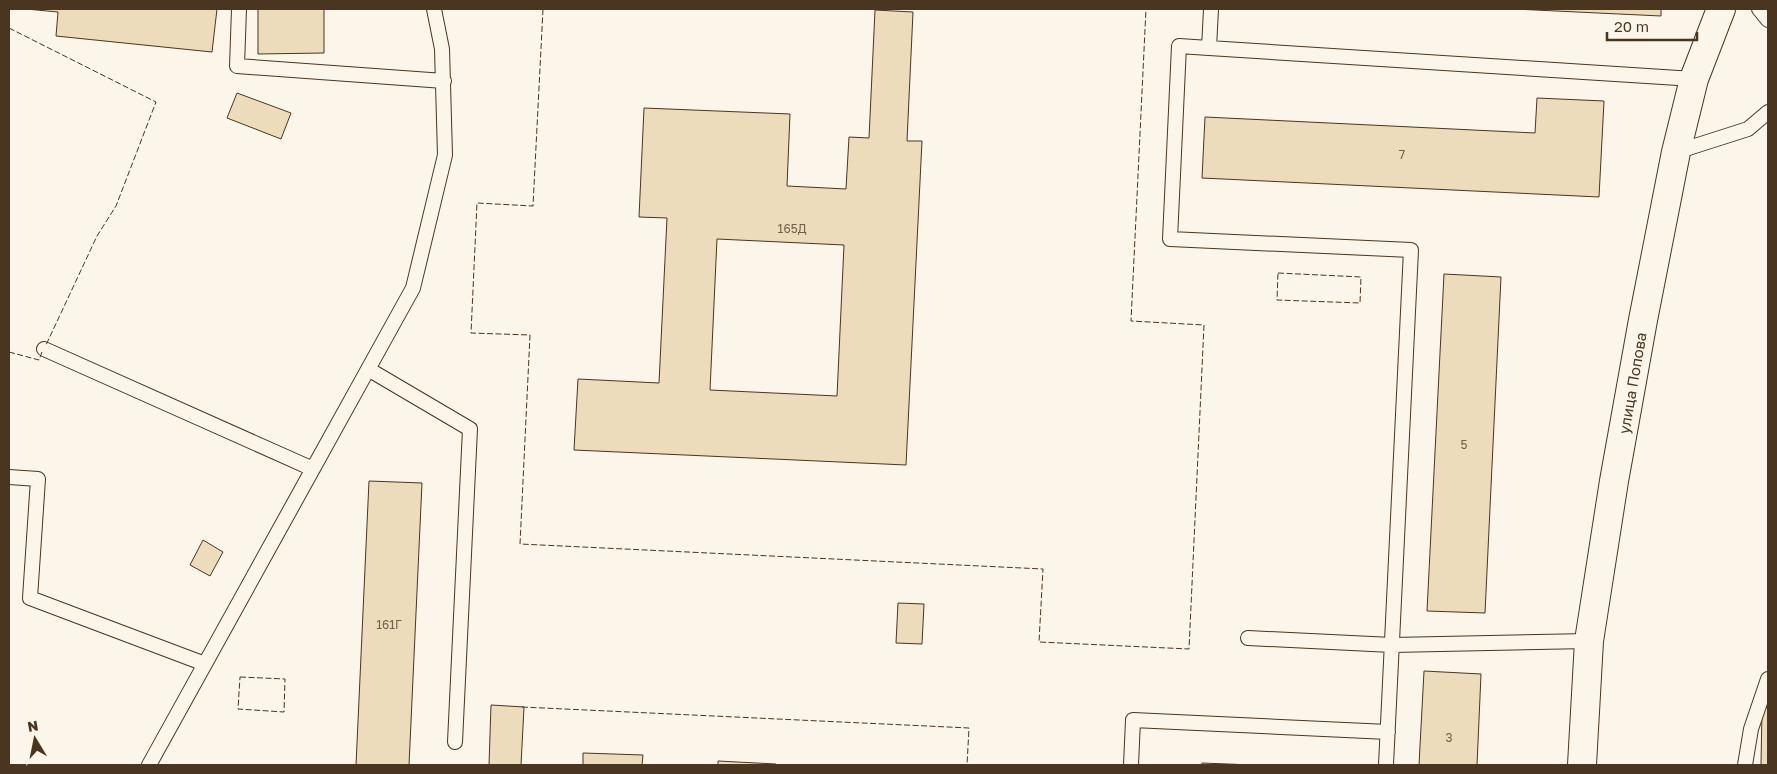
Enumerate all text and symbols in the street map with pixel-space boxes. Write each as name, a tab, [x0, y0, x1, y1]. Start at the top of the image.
scale bar	[1607, 10, 1697, 42]
text: 20 m	[1614, 17, 1649, 35]
house number: 7	[1399, 147, 1405, 162]
house number: 165Д	[778, 221, 807, 236]
street label: улица Попова	[1614, 331, 1650, 435]
house number: 5	[1461, 437, 1468, 452]
house number: 161Г	[376, 617, 402, 632]
north arrow	[10, 714, 60, 764]
text: N	[26, 716, 39, 735]
house number: 3	[1445, 730, 1453, 745]

